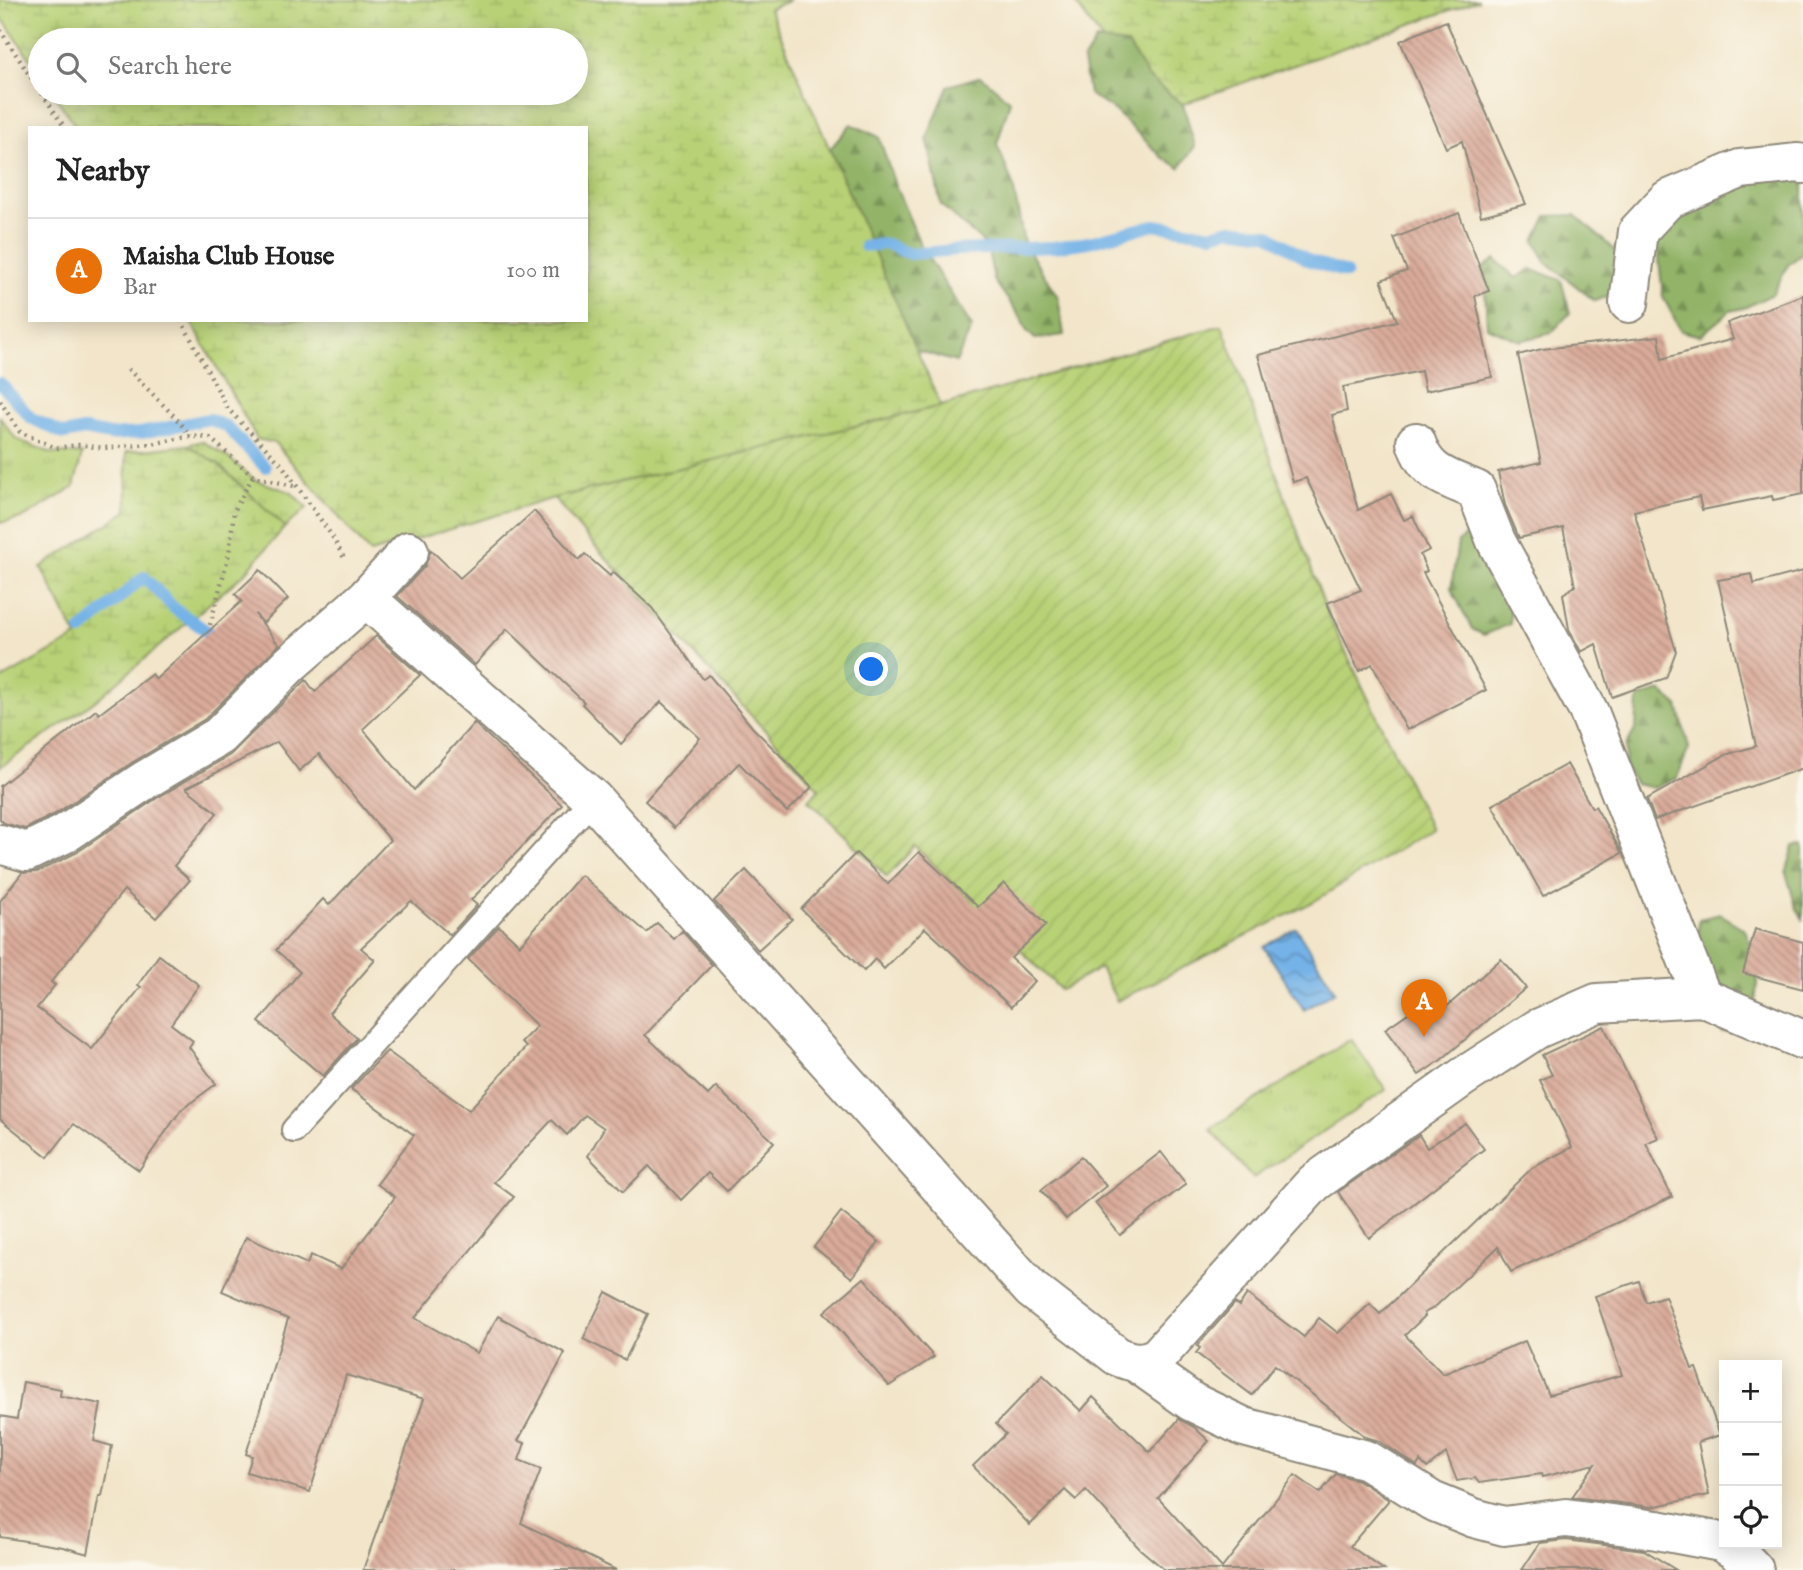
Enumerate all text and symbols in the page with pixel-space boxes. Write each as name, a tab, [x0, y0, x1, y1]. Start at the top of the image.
search box	[28, 28, 588, 105]
icon: search	[52, 48, 90, 86]
text: Search here	[108, 50, 232, 83]
text: Nearby	[56, 153, 149, 191]
text: Maisha Club House	[123, 240, 335, 273]
text: A	[71, 256, 87, 285]
text: 100 m	[506, 256, 560, 285]
text: Bar	[123, 273, 157, 302]
your location	[854, 652, 888, 686]
pin: A	[1401, 979, 1447, 1037]
map controls	[1719, 1360, 1782, 1549]
button: +	[1719, 1360, 1782, 1423]
button: −	[1719, 1423, 1782, 1486]
button: locate	[1719, 1486, 1782, 1549]

